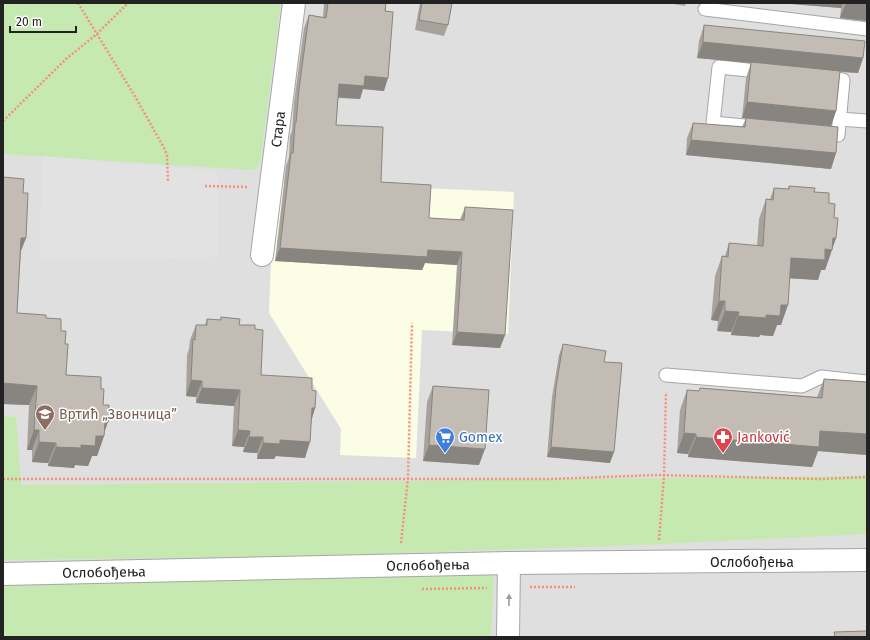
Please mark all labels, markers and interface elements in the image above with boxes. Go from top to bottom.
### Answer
scale bar [10,8,76,34]
text: 20 m [16,15,42,29]
street label: Стара [268,110,289,148]
school or university icon: Вртић „Звончица” [34,403,56,431]
place label: Вртић „Звончица” [59,406,177,423]
supermarket icon: Gomex [434,426,456,454]
pharmacy icon: Janković [712,426,734,454]
place label: Gomex [459,429,503,446]
place label: Janković [737,429,790,446]
street label: Ослобођења [710,554,794,571]
street label: Ослобођења [386,556,470,575]
street label: Ослобођења [62,563,146,582]
one-way arrow [506,593,512,606]

